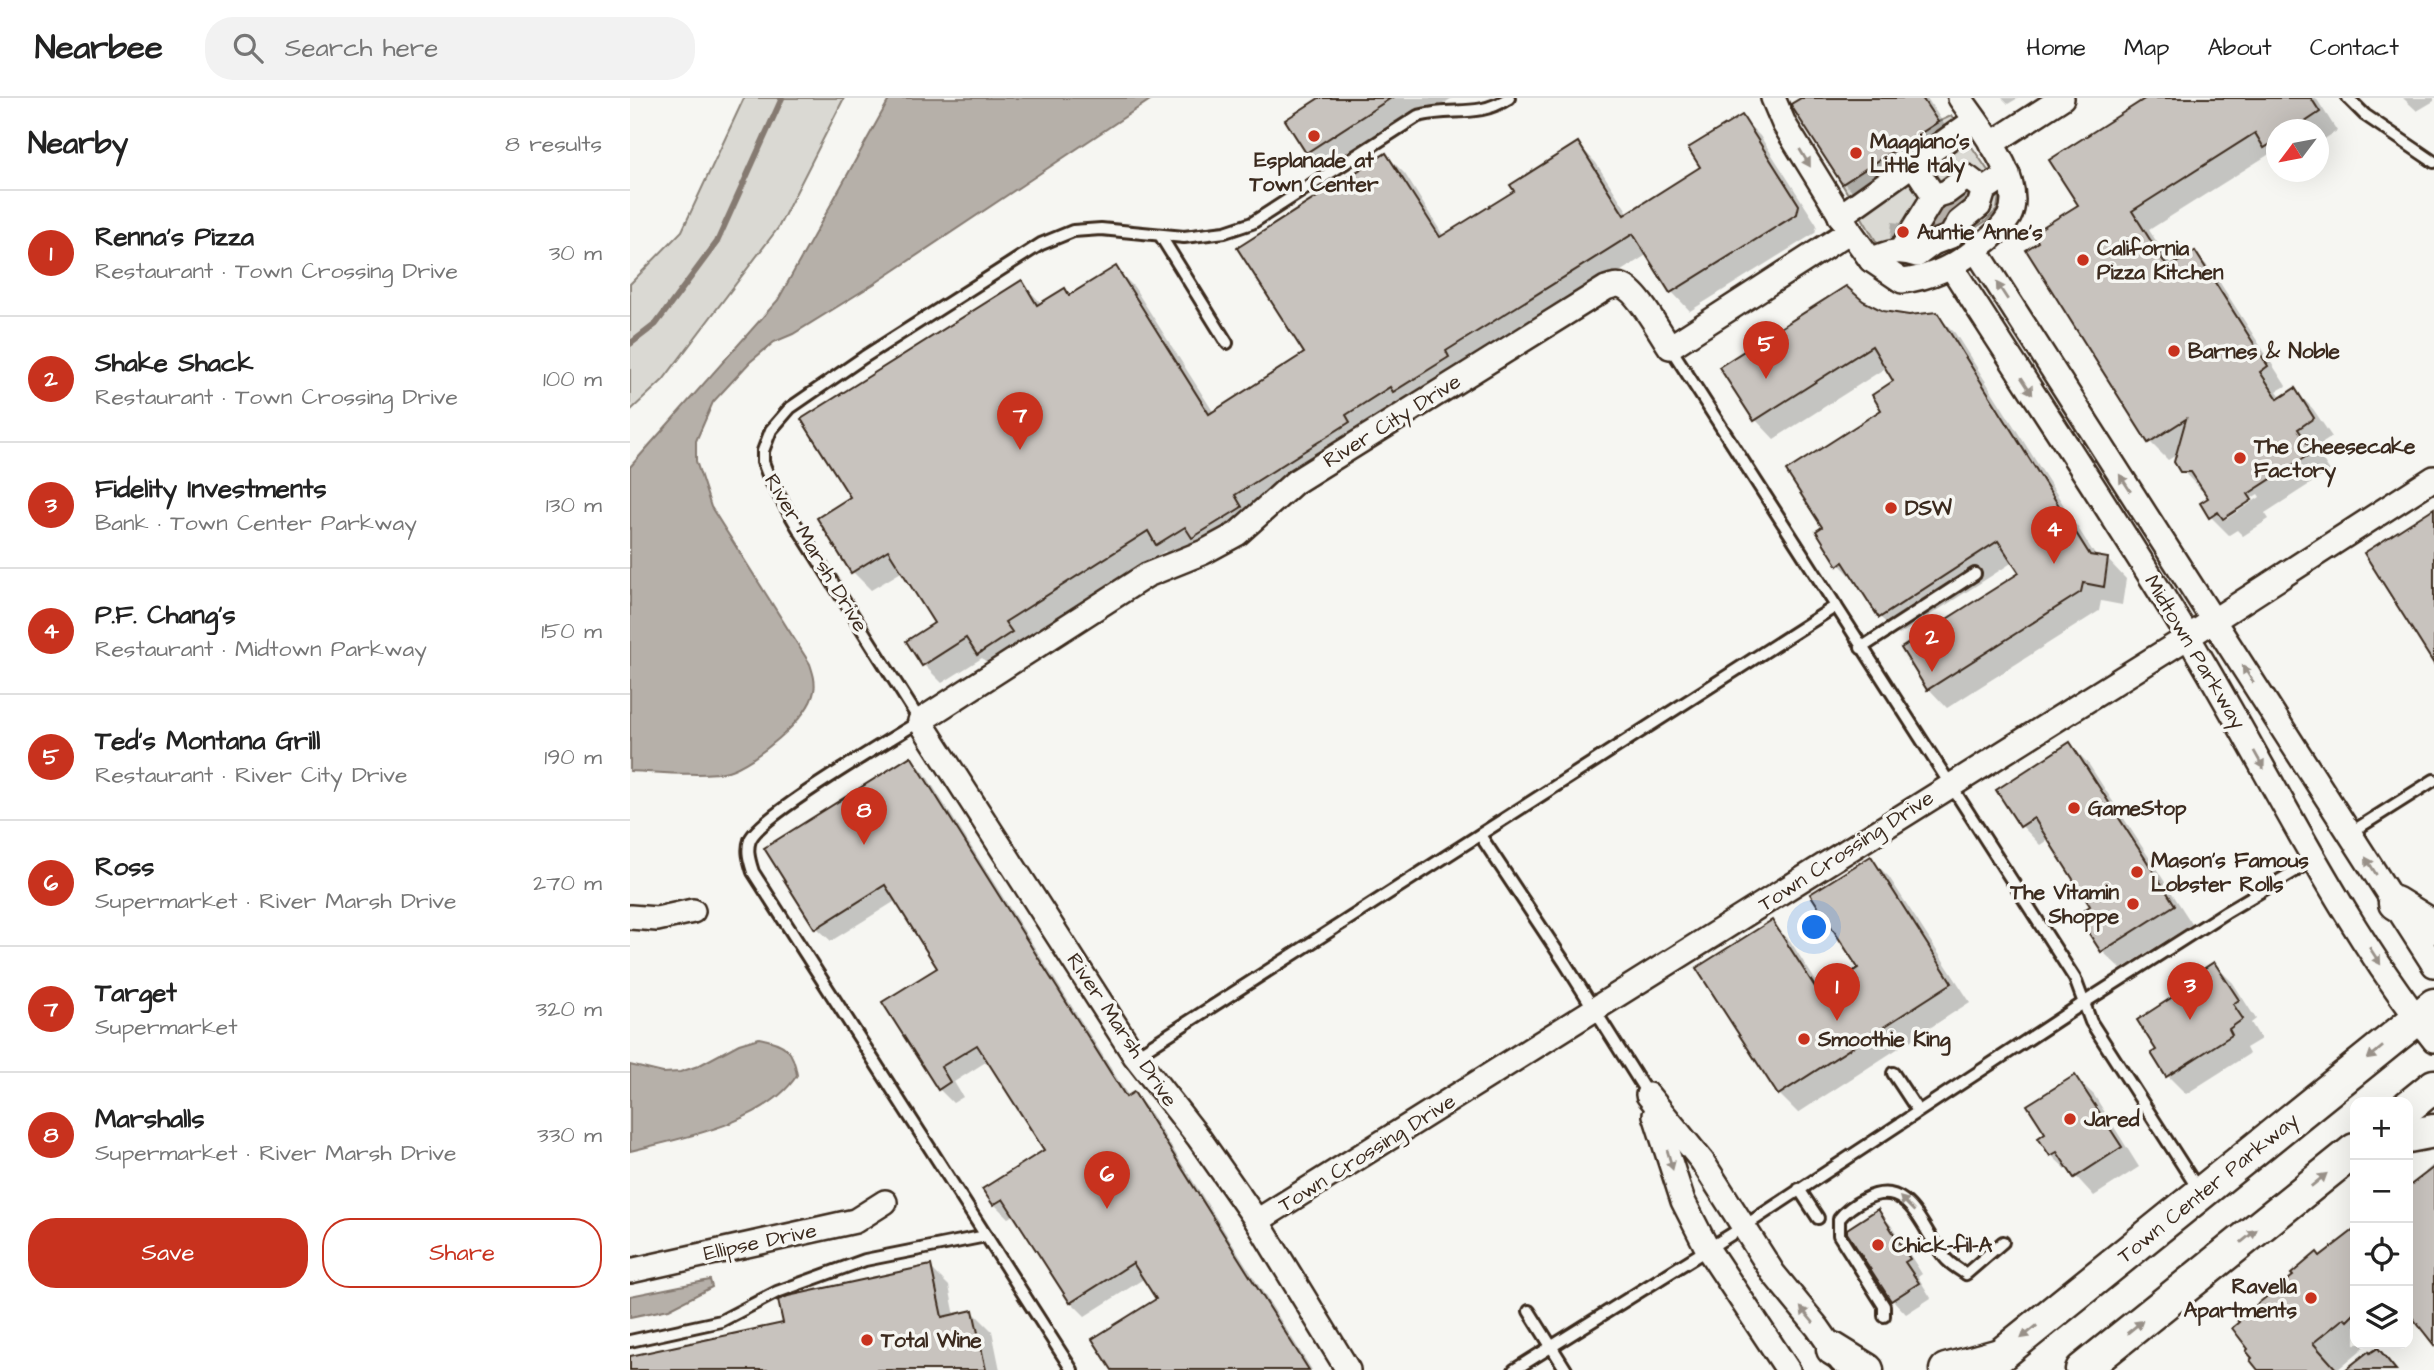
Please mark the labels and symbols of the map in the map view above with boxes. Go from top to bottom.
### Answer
north arrow [2266,119,2329,182]
place label: Maggiano's Little Italy [1870,127,1970,183]
marker: Esplanade at Town Center [1306,128,1322,144]
marker: Maggiano's Little Italy [1848,145,1864,161]
place label: Esplanade at Town Center [1249,146,1379,199]
one-way arrow [1798,148,1811,168]
place label: Auntie Anne's [1917,218,2043,247]
marker: Auntie Anne's [1895,224,1911,240]
place label: California Pizza Kitchen [2097,234,2224,287]
marker: California Pizza Kitchen [2075,252,2091,268]
one-way arrow [1996,282,2009,301]
pin: 5 [1743,321,1789,379]
place label: Barnes & Noble [2188,337,2341,366]
marker: Barnes & Noble [2166,343,2182,359]
street label: River City Drive [1318,367,1468,477]
one-way arrow [2021,376,2034,395]
pin: 7 [997,392,1043,450]
place label: The Cheesecake Factory [2253,432,2416,488]
marker: The Cheesecake Factory [2232,450,2248,466]
street label: River Marsh Drive [757,468,875,638]
one-way arrow [2118,474,2132,492]
place label: DSW [1905,494,1952,523]
marker: DSW [1883,500,1899,516]
pin: 4 [2031,506,2077,564]
street label: Midtown Parkway [2136,569,2253,736]
pin: 2 [1909,614,1955,672]
one-way arrow [2241,665,2254,684]
one-way arrow [2253,750,2265,770]
street label: Town Crossing Drive [1753,783,1940,920]
pin: 8 [841,787,887,845]
place label: GameStop [2088,794,2187,824]
marker: GameStop [2066,800,2082,816]
place label: Mason's Famous Lobster Rolls [2151,846,2309,899]
one-way arrow [2364,856,2377,875]
marker: Mason's Famous Lobster Rolls [2129,864,2145,880]
place label: The Vitamin Shoppe [2009,878,2120,932]
marker: The Vitamin Shoppe [2125,896,2141,912]
your location [1797,910,1831,944]
one-way arrow [2368,946,2381,965]
street label: River Marsh Drive [1060,947,1184,1113]
pin: 3 [2167,962,2213,1020]
pin: 1 [1814,963,1860,1021]
place label: Smoothie King [1817,1025,1951,1056]
marker: Smoothie King [1796,1031,1812,1047]
one-way arrow [2367,1045,2384,1060]
street label: Town Crossing Drive [1273,1087,1462,1221]
place label: Jared [2083,1105,2140,1134]
street label: Town Center Parkway [2111,1106,2306,1272]
marker: Jared [2062,1111,2078,1127]
one-way arrow [1666,1149,1676,1170]
pin: 6 [1084,1151,1130,1209]
one-way arrow [2310,1173,2327,1188]
one-way arrow [1898,1196,1915,1213]
street label: Ellipse Drive [701,1216,819,1269]
one-way arrow [2239,1229,2257,1244]
place label: Chick-fil-A [1892,1231,1993,1260]
marker: Chick-fil-A [1870,1237,1886,1253]
place label: Ravella Apartments [2184,1272,2297,1326]
marker: Ravella Apartments [2303,1290,2319,1306]
one-way arrow [1799,1306,1814,1324]
one-way arrow [2126,1320,2144,1335]
one-way arrow [2020,1325,2038,1340]
place label: Total Wine [880,1326,982,1355]
marker: Total Wine [859,1332,875,1348]

